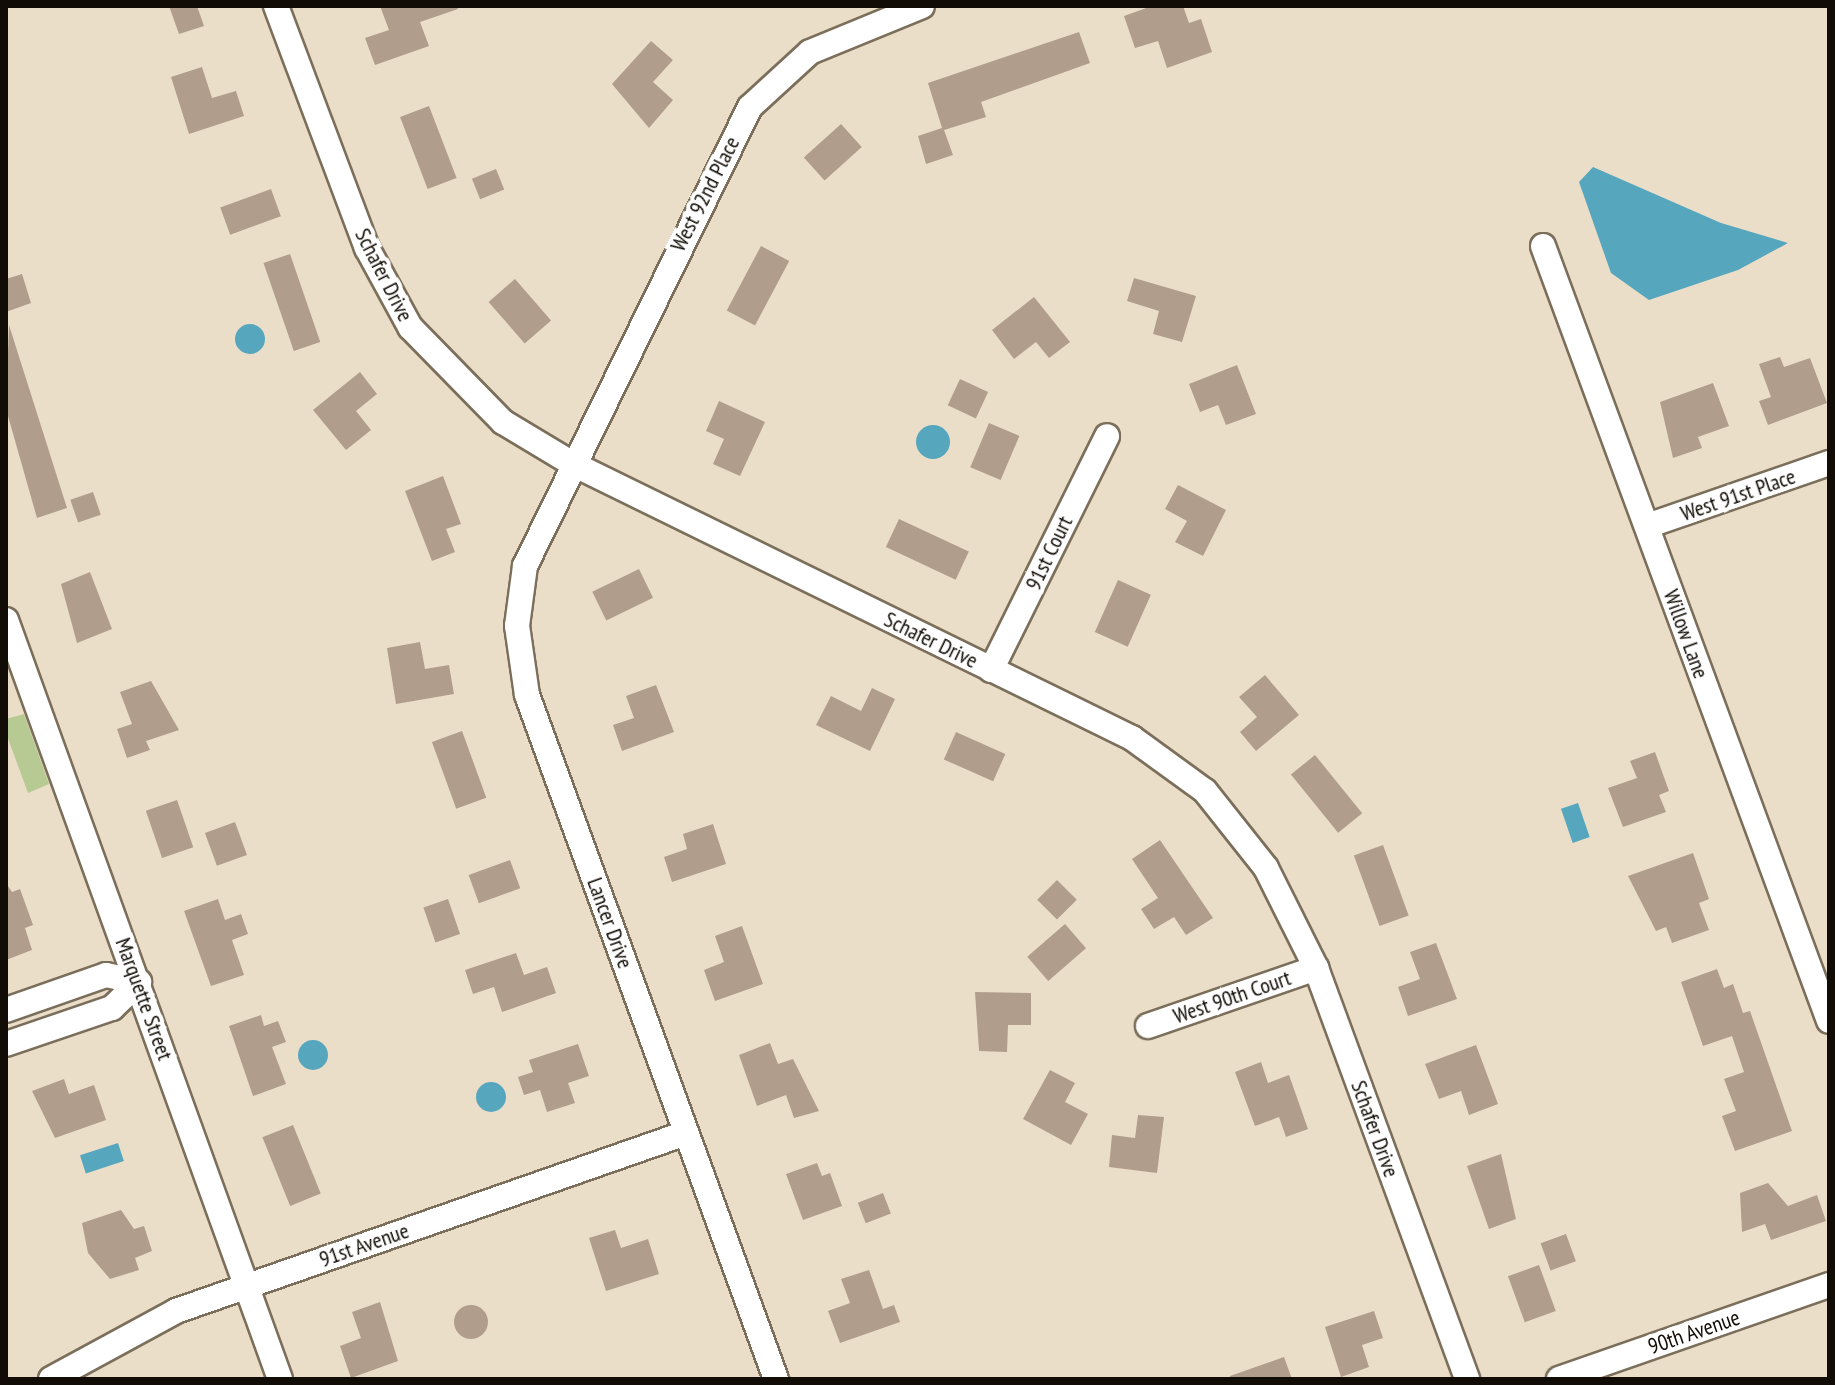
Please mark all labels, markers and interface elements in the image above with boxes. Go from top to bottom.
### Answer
street label: West 92nd Place [665,132,745,256]
street label: Schafer Drive [349,224,419,326]
street label: West 91st Place [1677,463,1799,527]
street label: 91st Court [1020,512,1078,594]
street label: Willow Lane [1658,586,1714,682]
street label: Schafer Drive [880,606,982,674]
street label: Lancer Drive [581,874,639,972]
street label: Marquette Street [110,934,178,1064]
street label: West 90th Court [1170,965,1294,1029]
street label: Schafer Drive [1345,1077,1405,1181]
street label: 91st Avenue [315,1217,413,1273]
street label: 90th Avenue [1644,1304,1744,1360]

